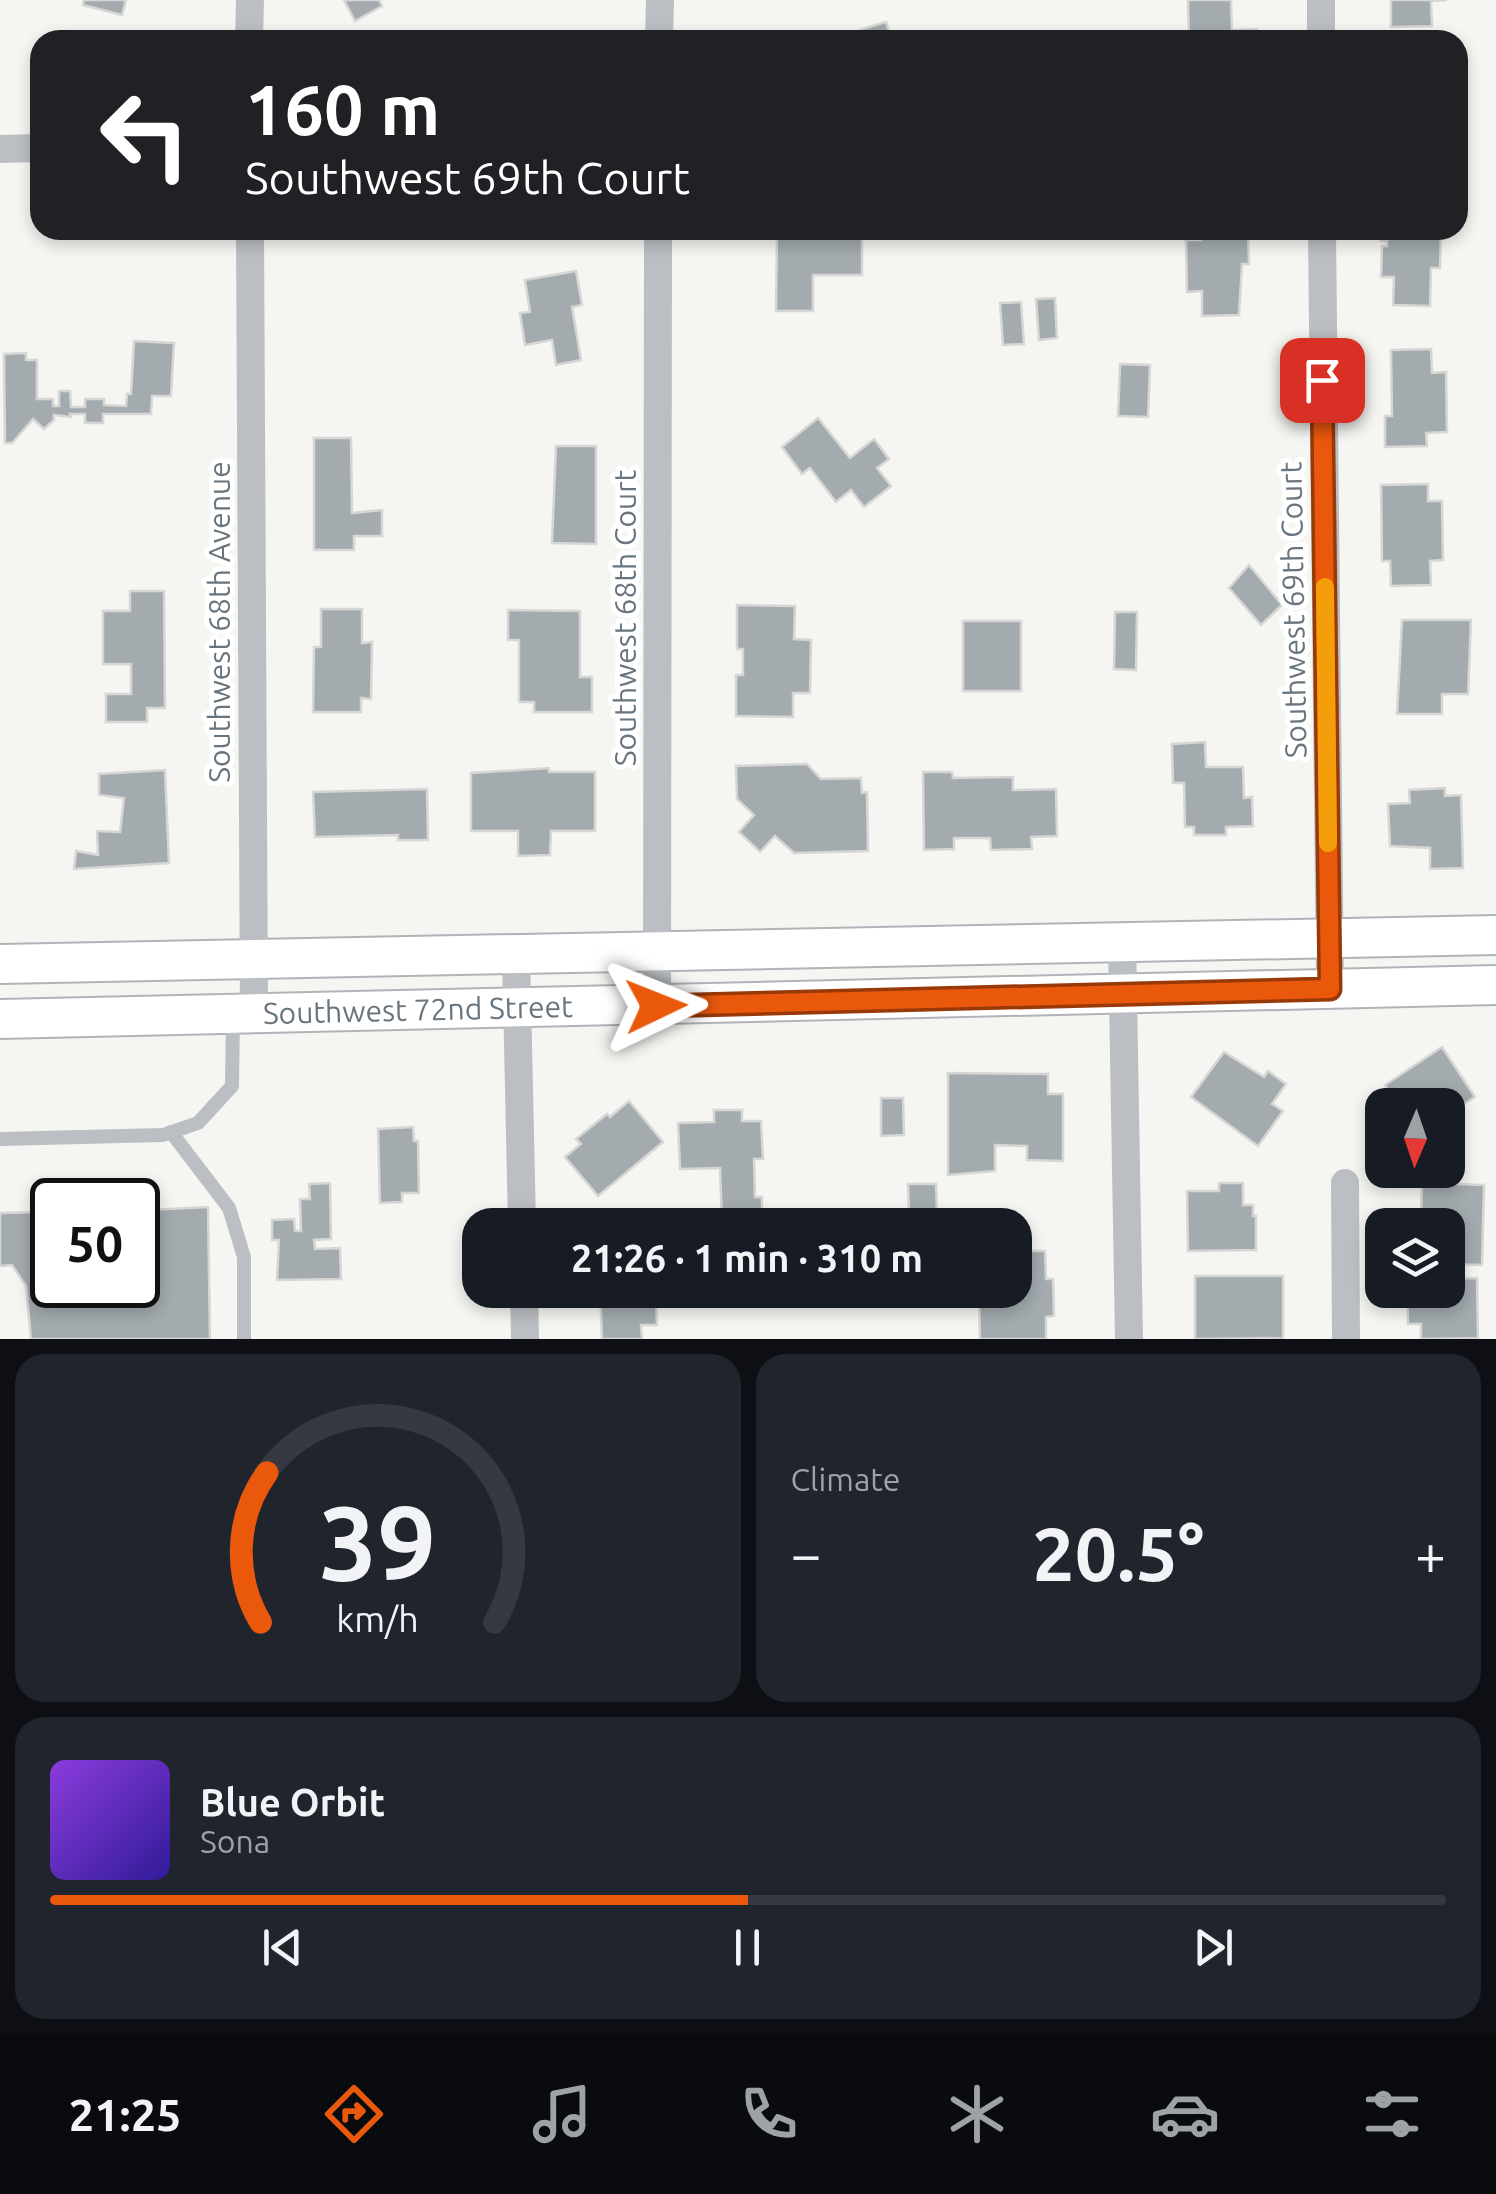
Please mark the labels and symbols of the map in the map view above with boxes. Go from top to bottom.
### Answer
pin [1280,338,1365,423]
street label: Southwest 68th Avenue [202,461,236,783]
street label: Southwest 69th Court [1273,461,1313,759]
street label: Southwest 68th Court [608,469,642,766]
position arrow [604,954,708,1058]
street label: Southwest 72nd Street [263,989,573,1030]
north arrow [1365,1088,1465,1188]
speed limit sign: 50 [30,1178,160,1308]

